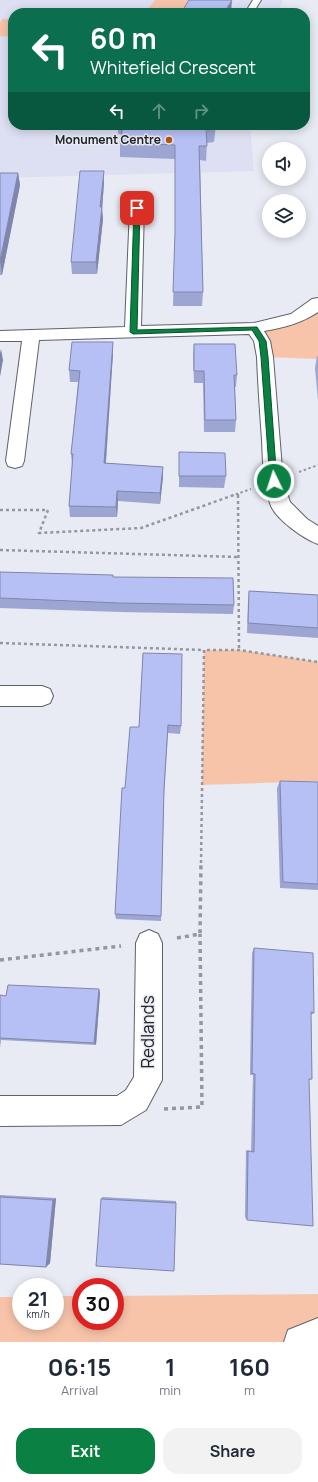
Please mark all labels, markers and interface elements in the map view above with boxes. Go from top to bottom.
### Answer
text: 60 m [90,19,157,57]
icon: left [24,24,76,76]
text: Whitefield Crescent [90,55,256,79]
icon: left [106,100,128,122]
icon: ahead [148,100,170,122]
icon: right [190,100,212,122]
place label: Monument Centre [55,131,161,148]
marker: Monument Centre [164,135,174,145]
map controls [262,142,306,238]
button: sound [262,142,306,186]
pin [120,191,154,225]
button: layers [262,194,306,238]
icon: arrive [126,197,148,219]
position arrow [253,460,295,502]
street label: Redlands [136,995,159,1069]
speed limit sign: 30 [72,1278,124,1330]
text: 21 [28,1285,48,1312]
text: km/h [26,1307,50,1321]
text: 06:15 [48,1350,111,1383]
text: 1 [165,1350,175,1383]
text: 160 [229,1350,270,1383]
text: Arrival [61,1381,98,1399]
text: min [159,1381,181,1399]
text: m [244,1381,255,1399]
button: Exit [16,1428,155,1474]
button: Share [163,1428,302,1474]

